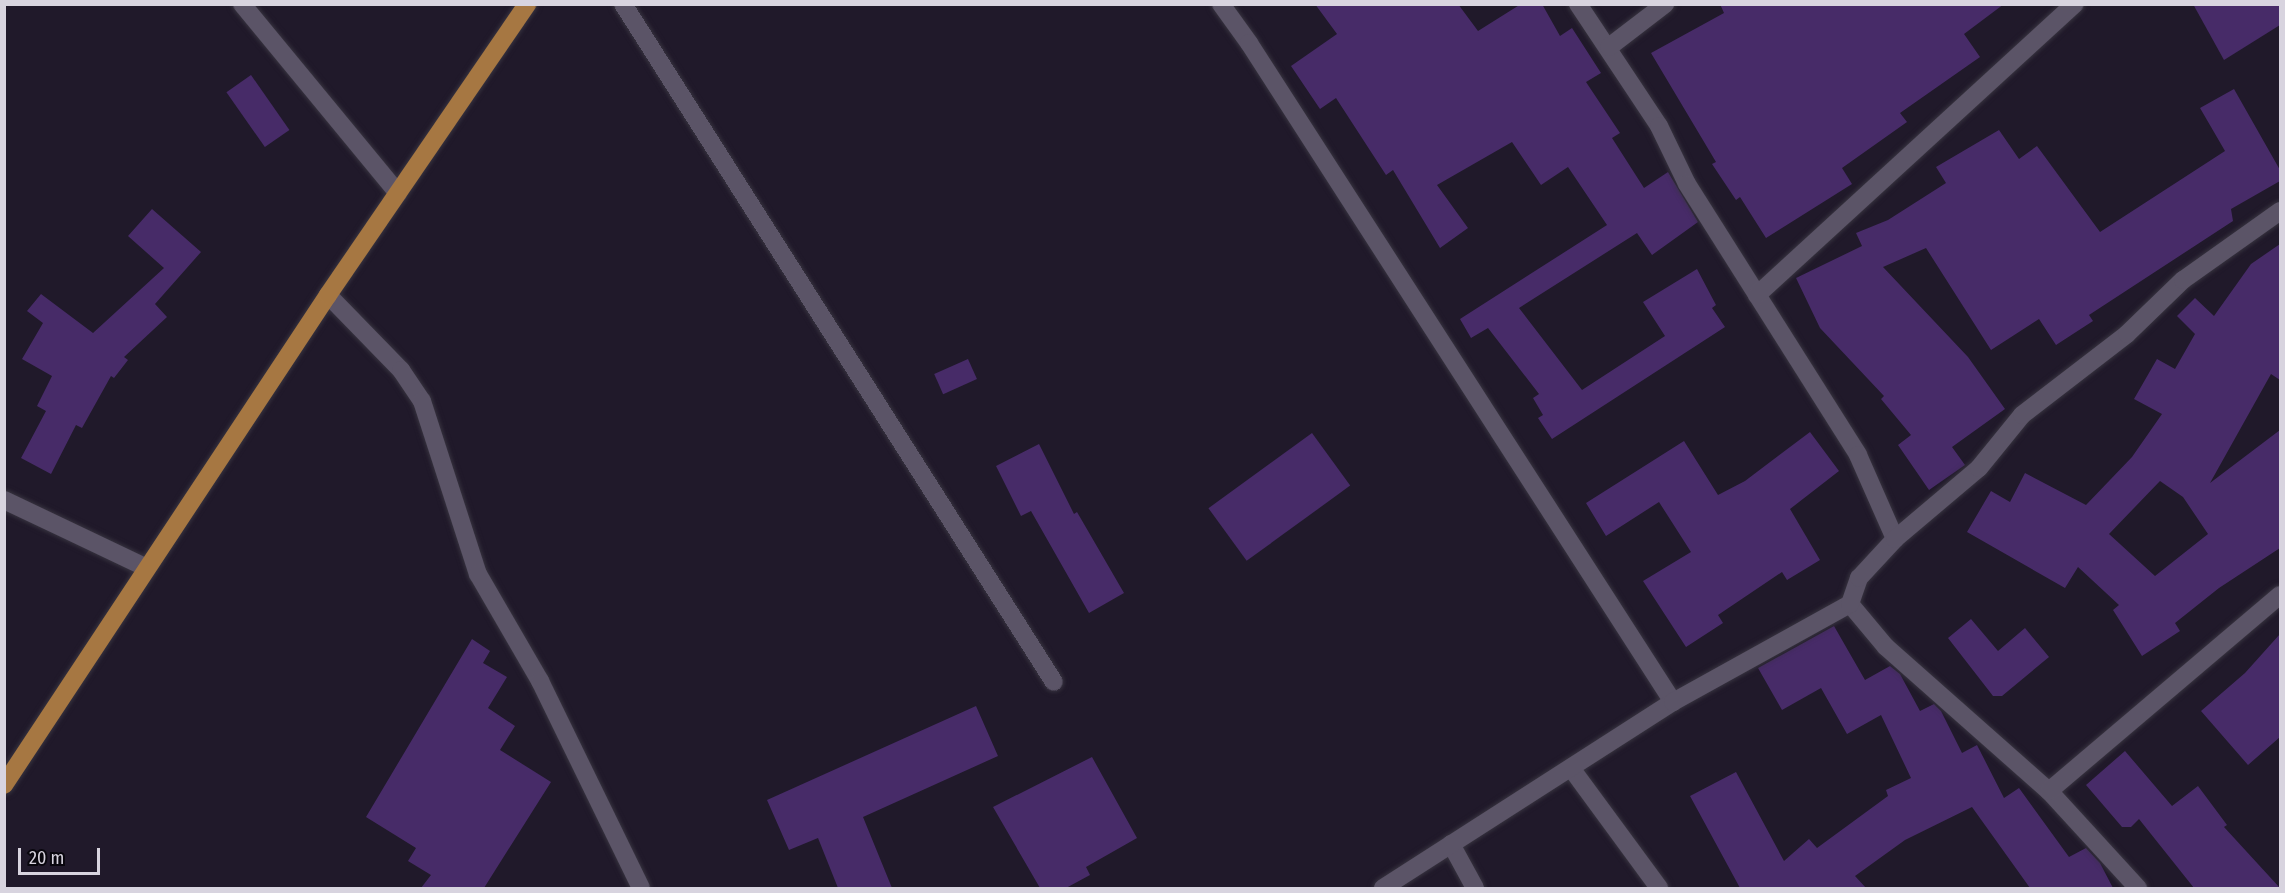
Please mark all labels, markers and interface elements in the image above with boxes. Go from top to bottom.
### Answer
scale bar [21,836,104,874]
text: 20 m [29,847,64,869]

